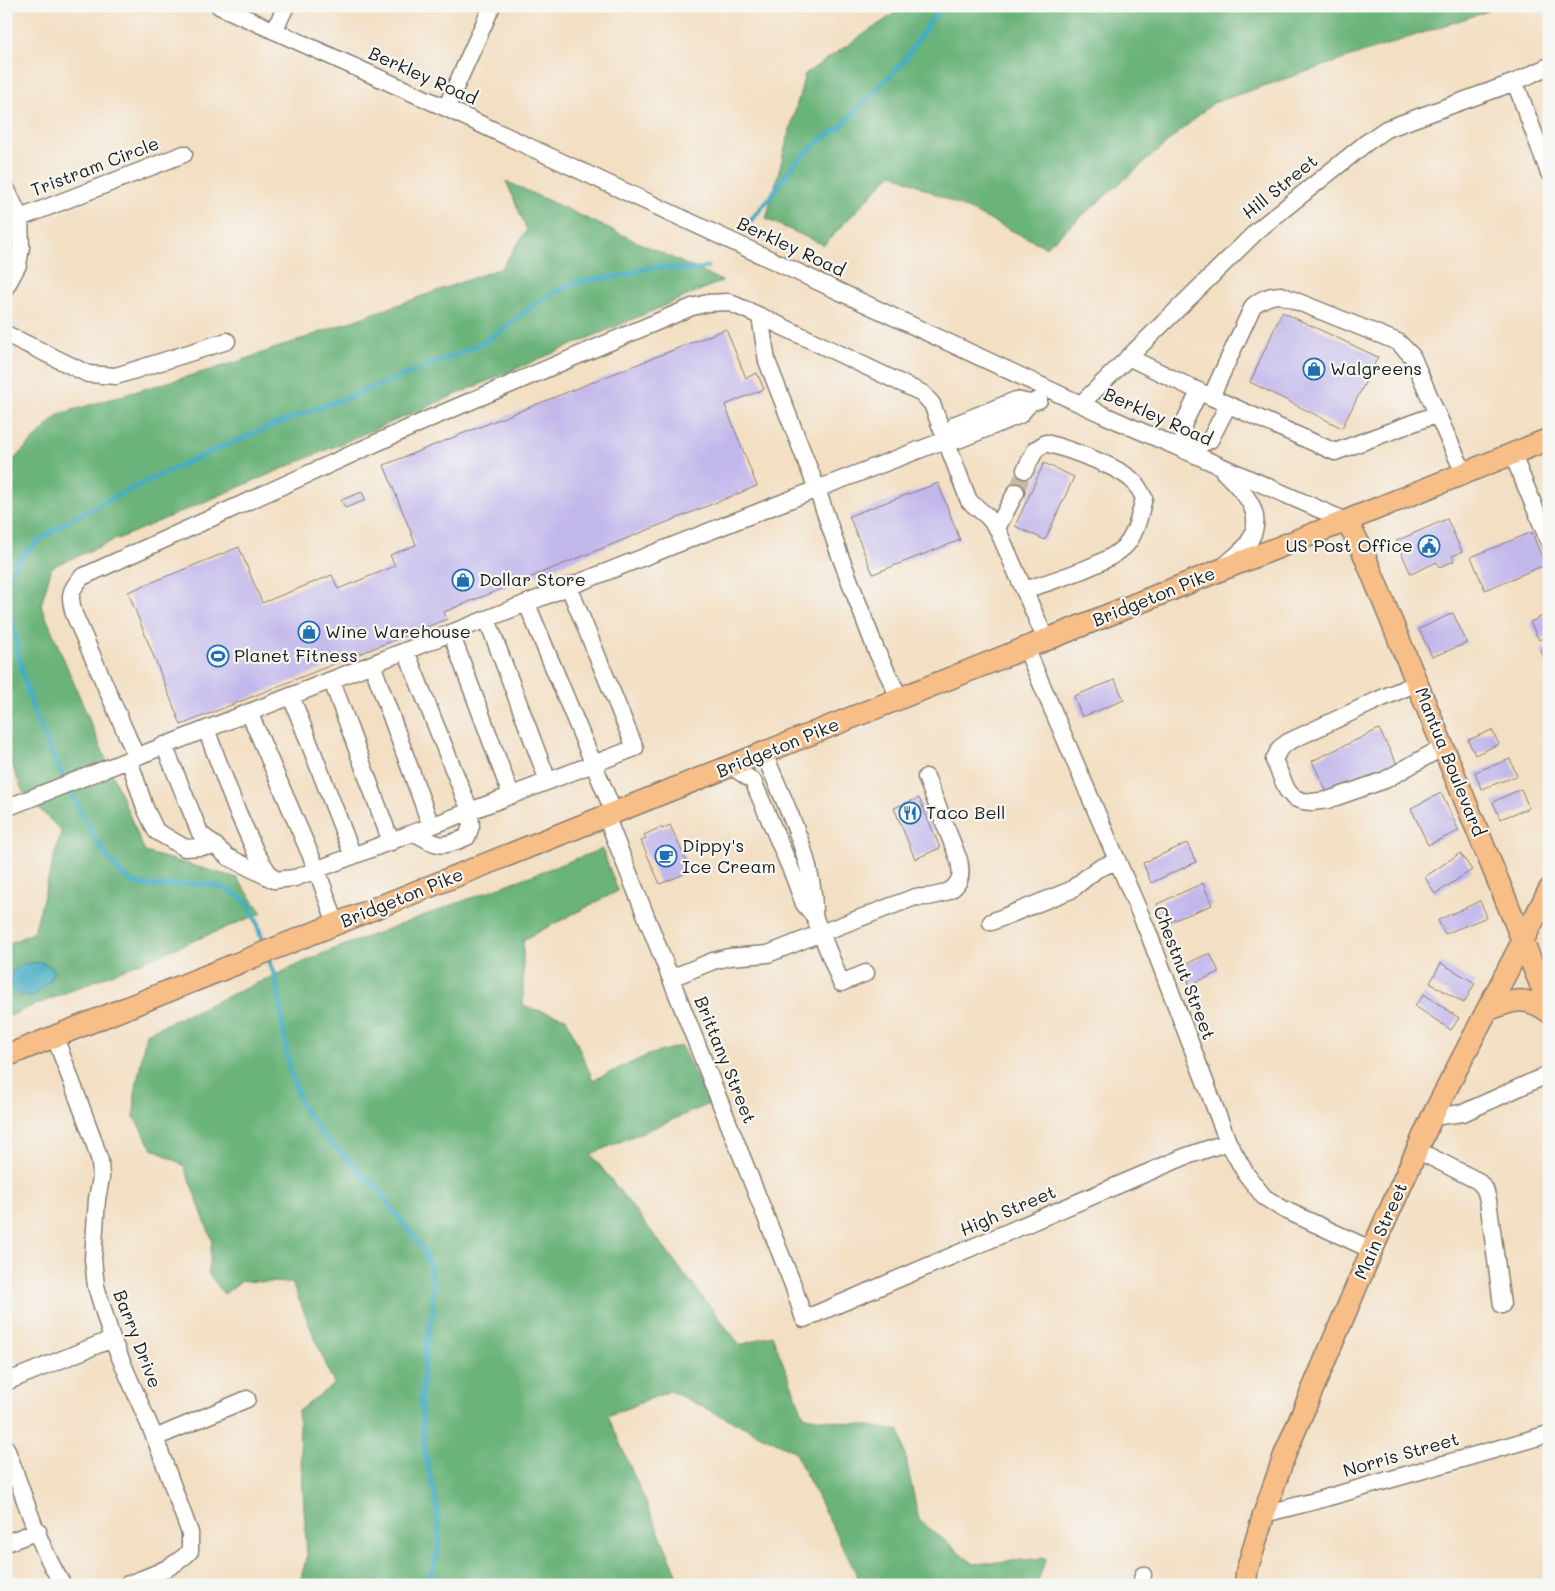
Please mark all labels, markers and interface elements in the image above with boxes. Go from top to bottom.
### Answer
street label: Berkley Road [365,40,482,110]
street label: Tristram Circle [27,131,162,202]
street label: Hill Street [1237,148,1322,224]
street label: Berkley Road [734,211,849,282]
place label: Walgreens [1330,356,1422,380]
shop icon: Walgreens [1302,357,1326,381]
street label: Berkley Road [1100,381,1217,451]
place label: US Post Office [1286,533,1413,557]
public building icon: US Post Office [1417,534,1441,558]
street label: Bridgeton Pike [1089,561,1219,632]
place label: Dollar Store [479,567,586,591]
shop icon: Dollar Store [451,568,475,592]
place label: Wine Warehouse [325,619,471,643]
shop icon: Wine Warehouse [297,620,321,644]
place label: Planet Fitness [234,643,358,667]
sports icon: Planet Fitness [206,644,230,668]
street label: Mantua Boulevard [1410,683,1492,840]
street label: Bridgeton Pike [713,712,843,783]
place label: Taco Bell [926,800,1006,824]
restaurant icon: Taco Bell [898,801,922,825]
place label: Dippy's Ice Cream [682,833,776,878]
cafe icon: Dippy's Ice Cream [654,844,678,868]
street label: Bridgeton Pike [337,862,467,933]
street label: Chestnut Street [1148,902,1222,1043]
street label: Brittany Street [689,992,762,1127]
street label: Main Street [1348,1178,1412,1283]
street label: High Street [956,1179,1059,1241]
street label: Barry Drive [108,1286,168,1391]
street label: Norris Street [1340,1426,1461,1482]

